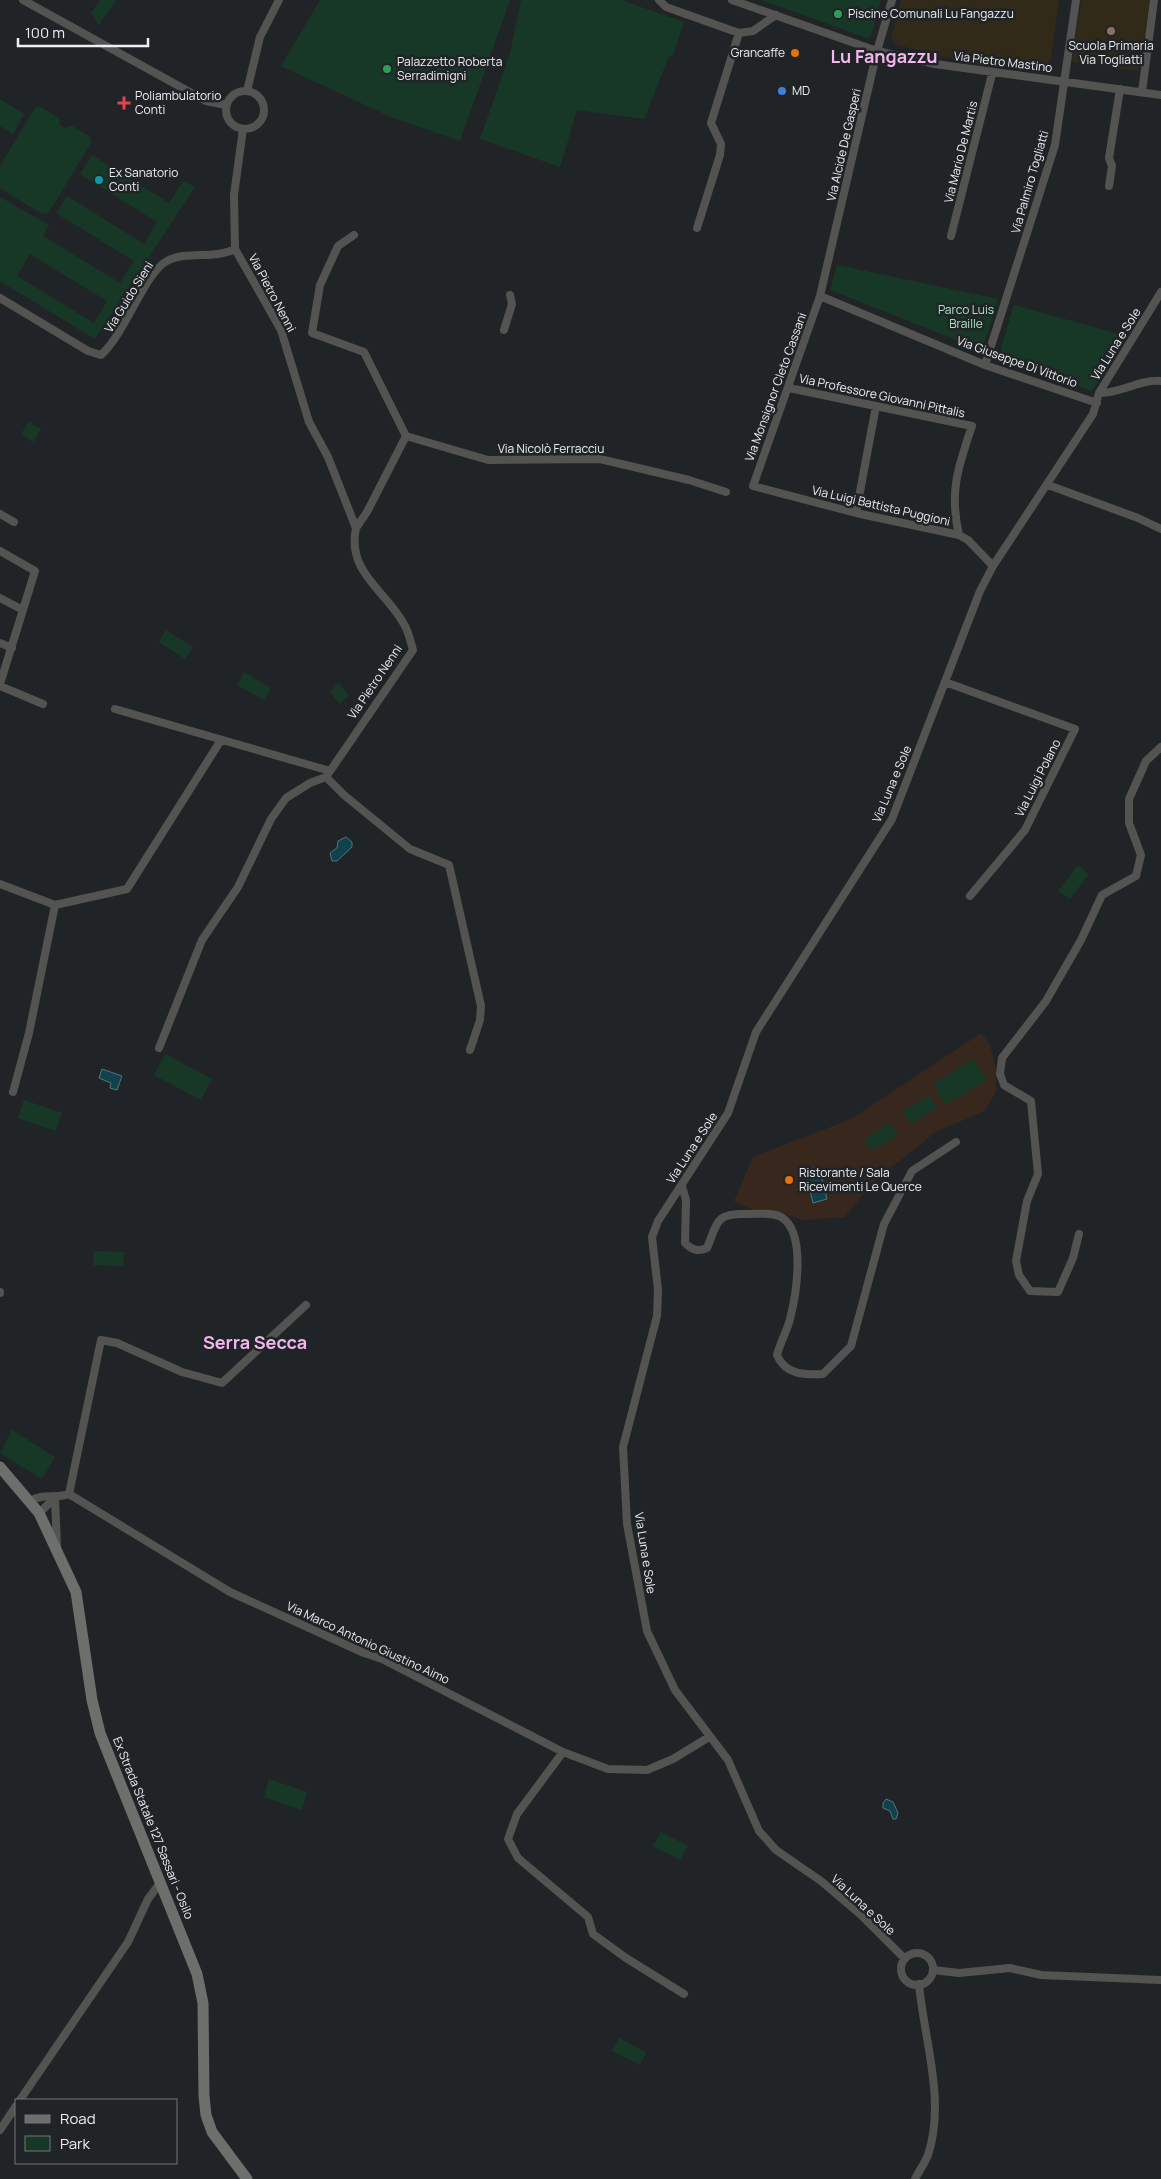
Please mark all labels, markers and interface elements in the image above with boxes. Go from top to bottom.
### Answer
place label: Piscine Comunali Lu Fangazzu [848,5,1014,22]
marker: Piscine Comunali Lu Fangazzu [832,8,844,20]
scale bar [18,15,148,47]
text: 100 m [25,22,65,43]
marker: Scuola Primaria Via Togliatti [1105,25,1117,37]
place label: Scuola Primaria Via Togliatti [1068,37,1154,68]
place label: Grancaffe [731,44,785,61]
district label: Lu Fangazzu [830,44,938,68]
marker: Grancaffe [789,47,801,59]
street label: Via Pietro Mastino [953,47,1053,76]
place label: Palazzetto Roberta Serradimigni [397,53,502,84]
marker: Palazzetto Roberta Serradimigni [381,63,393,75]
place label: MD [792,82,810,99]
marker: MD [776,85,788,97]
place label: Poliambulatorio Conti [135,87,221,118]
street label: Via Alcide De Gasperi [822,87,865,203]
marker: Poliambulatorio Conti [117,96,131,110]
street label: Via Mario De Martis [940,99,981,205]
street label: Via Palmiro Togliatti [1007,128,1052,235]
place label: Ex Sanatorio Conti [109,164,178,195]
marker: Ex Sanatorio Conti [93,174,105,186]
street label: Via Pietro Nenni [245,251,300,335]
street label: Via Guido Sieni [100,258,157,336]
park label: Parco Luis Braille [938,301,994,332]
street label: Via Luna e Sole [1087,304,1145,383]
street label: Via Monsignor Cleto Cassani [741,310,810,464]
street label: Via Giuseppe Di Vittorio [954,332,1080,391]
street label: Via Professore Giovanni Pittalis [798,370,967,421]
street label: Via Nicolò Ferracciu [498,440,604,457]
street label: Via Luigi Battista Puggioni [810,481,952,530]
street label: Via Pietro Nenni [343,641,406,722]
street label: Via Luigi Polano [1011,736,1064,820]
street label: Via Luna e Sole [868,743,915,825]
street label: Via Luna e Sole [662,1109,721,1187]
place label: Ristorante / Sala Ricevimenti Le Querce [799,1164,922,1195]
marker: Ristorante / Sala Ricevimenti Le Querce [783,1174,795,1186]
district label: Serra Secca [203,1330,307,1354]
street label: Via Luna e Sole [631,1511,660,1595]
street label: Via Marco Antonio Giustino Aimo [284,1597,453,1688]
street label: Ex Strada Statale 127 Sassari - Osilo [109,1734,198,1921]
street label: Via Luna e Sole [828,1870,899,1939]
legend [15,2099,178,2164]
text: Road [60,2108,96,2129]
text: Park [60,2133,90,2154]

